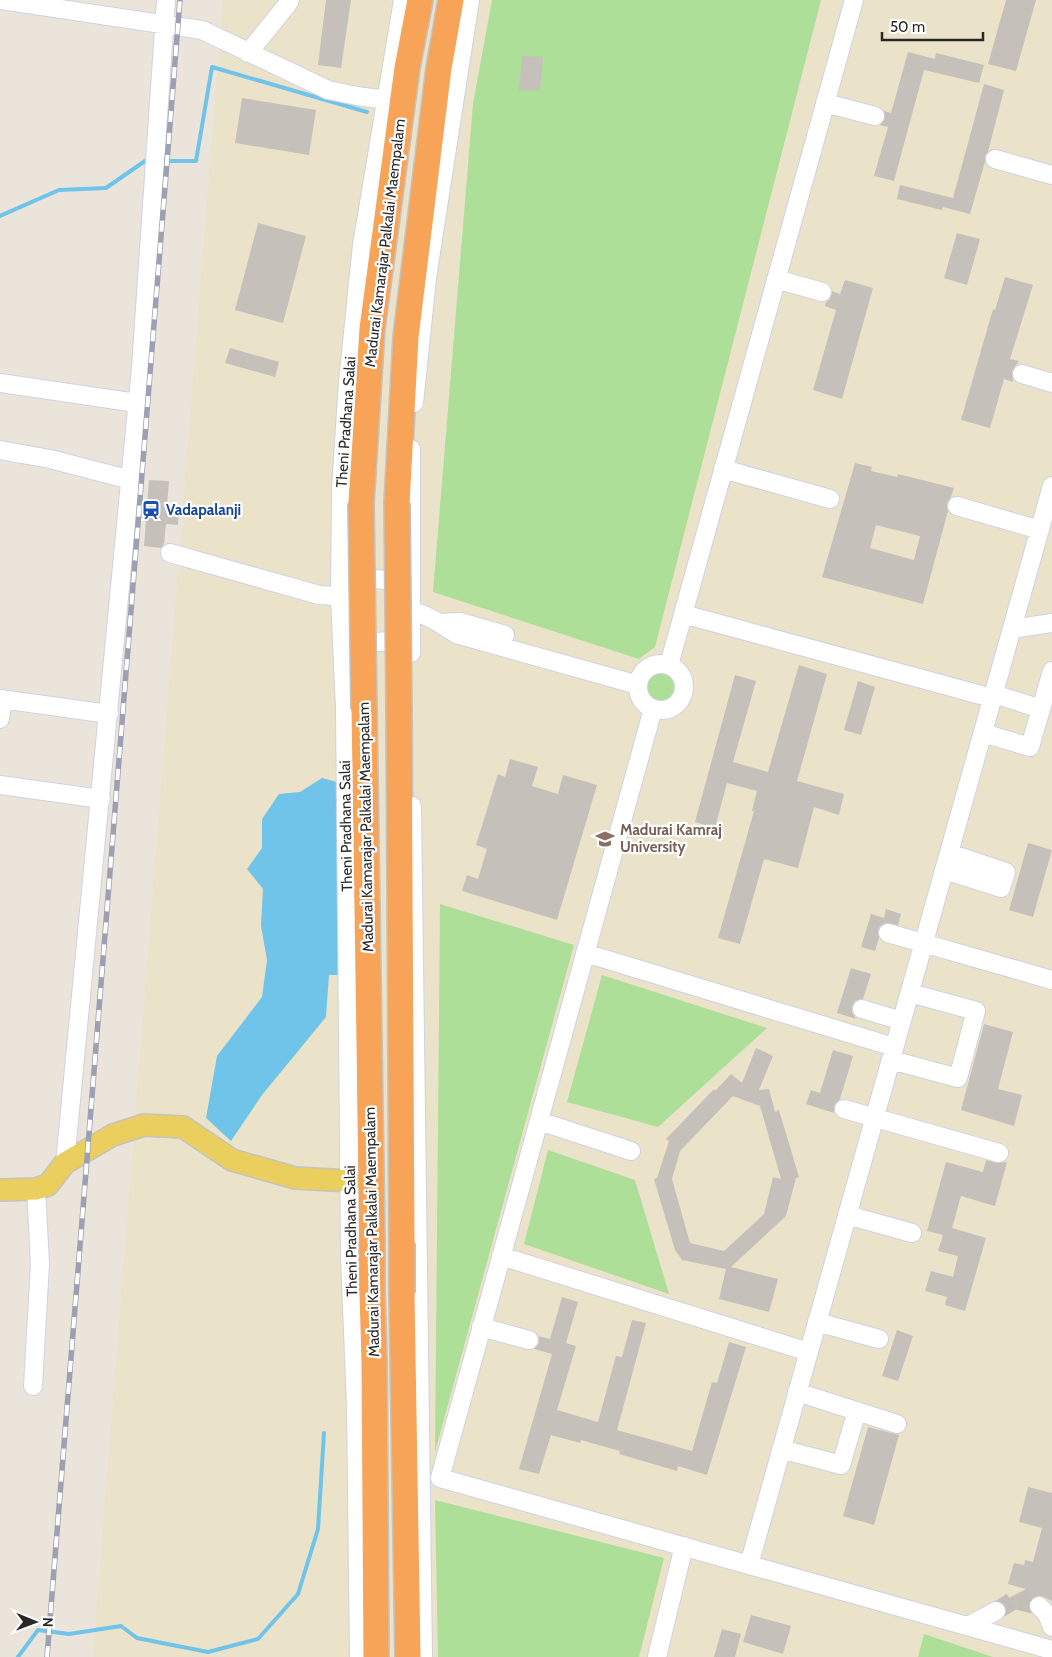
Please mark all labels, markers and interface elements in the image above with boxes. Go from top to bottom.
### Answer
scale bar [882,10,983,42]
text: 50 m [890,18,925,36]
street label: Madurai Kamarajar Palkalai Maempalam [361,118,409,368]
street label: Theni Pradhana Salai [332,356,360,488]
station icon: Vadapalanji [140,499,162,521]
place label: Vadapalanji [166,501,241,519]
street label: Madurai Kamarajar Palkalai Maempalam [355,702,377,952]
street label: Theni Pradhana Salai [336,760,356,892]
place label: Madurai Kamraj University [620,821,722,856]
school or university icon: Madurai Kamraj University [594,828,616,850]
street label: Madurai Kamarajar Palkalai Maempalam [361,1107,383,1357]
street label: Theni Pradhana Salai [341,1165,361,1297]
north arrow [10,1597,60,1647]
text: N [39,1617,57,1627]

